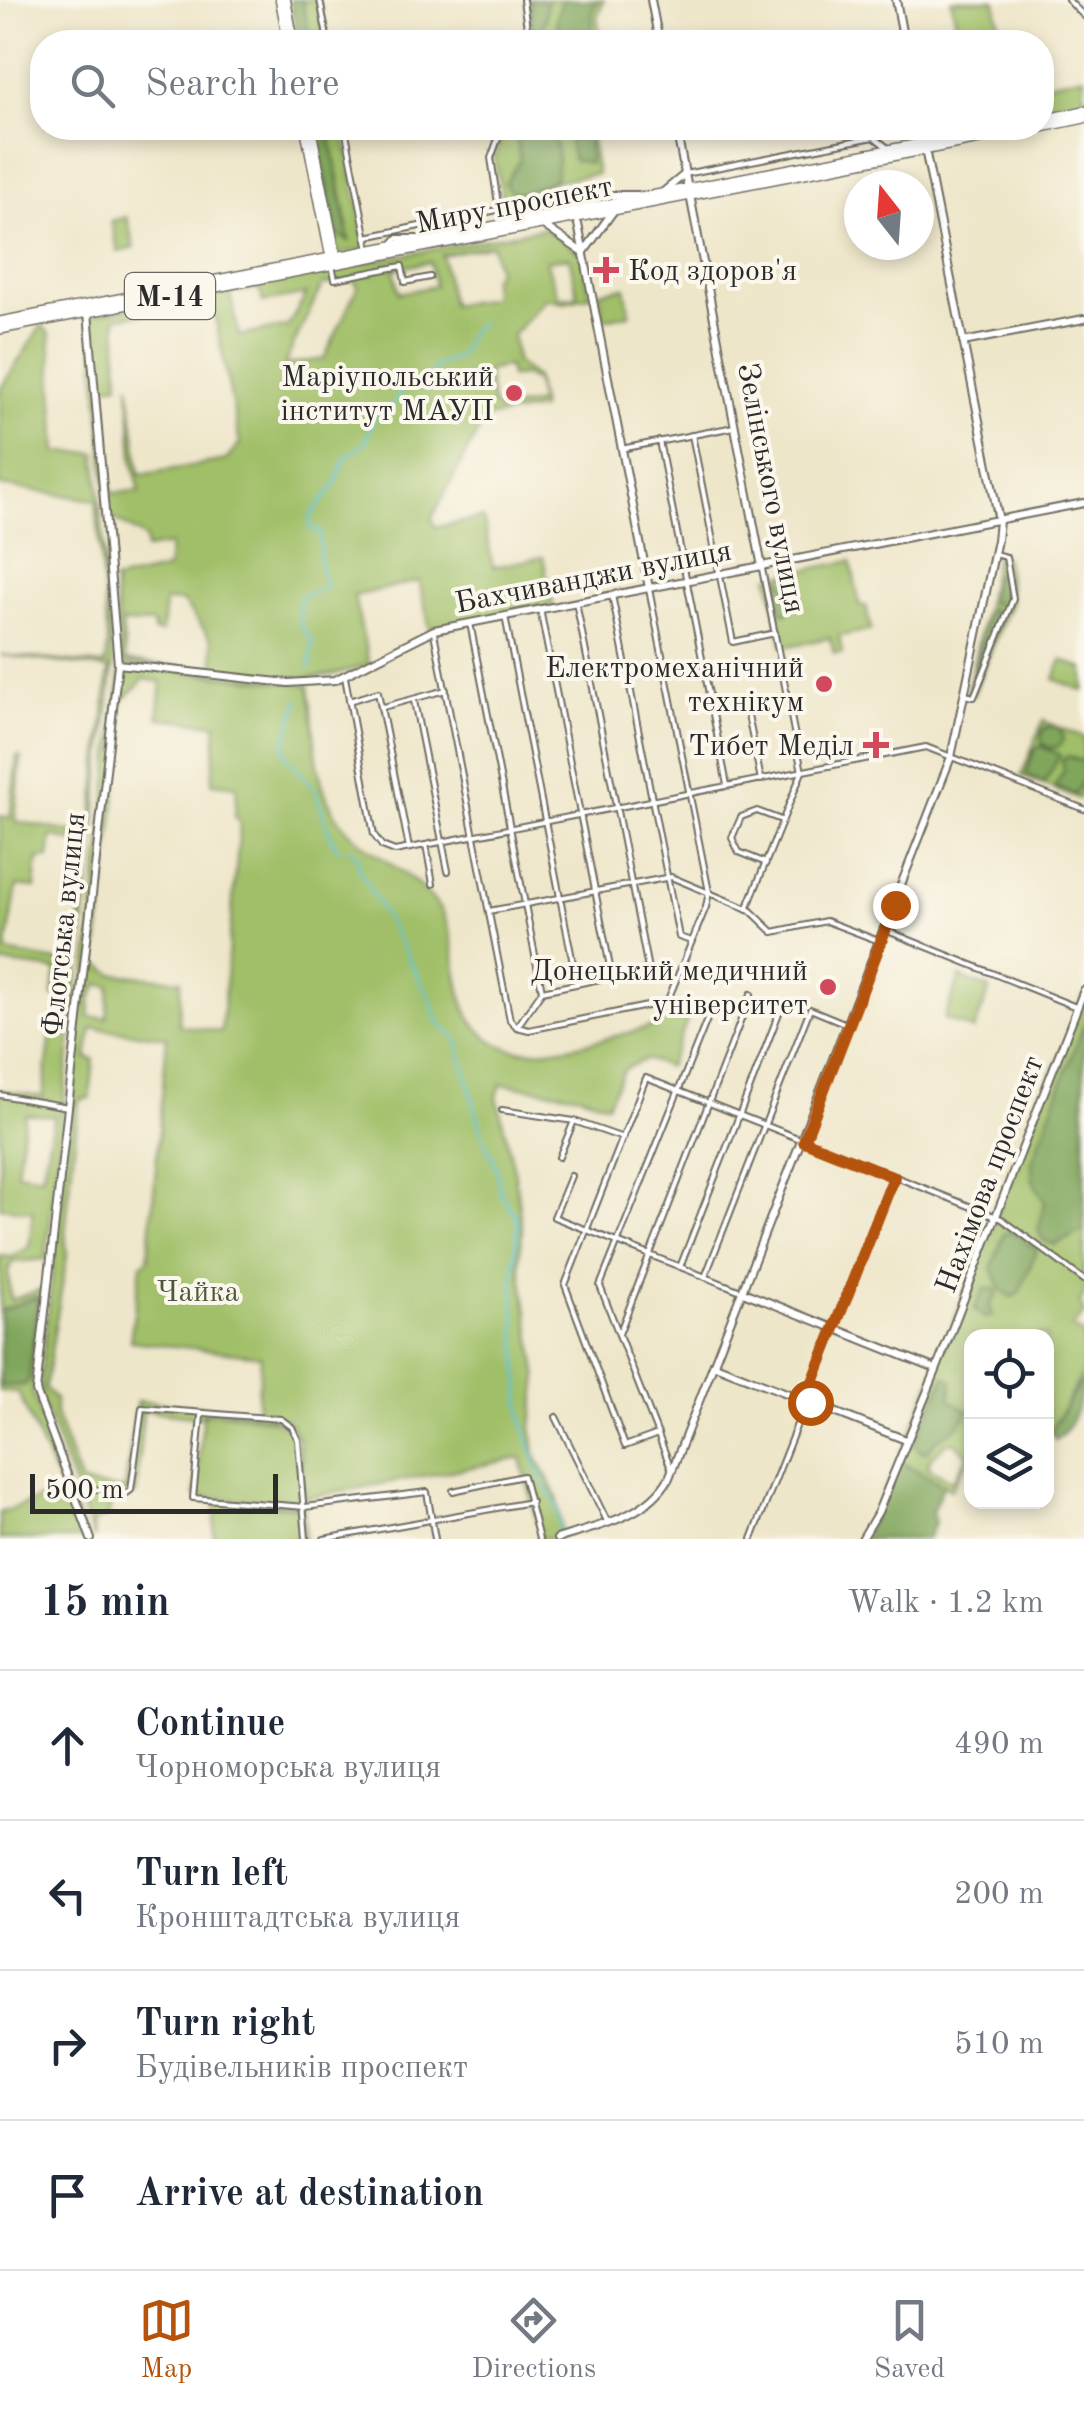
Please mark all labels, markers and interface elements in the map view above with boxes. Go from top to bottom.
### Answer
search box [30,30,1054,140]
icon: search [65,58,120,113]
text: Search here [145,66,340,104]
north arrow [844,170,934,260]
street label: Миру проспект [413,172,615,240]
marker: Код здоров'я [593,257,619,283]
place label: Код здоров'я [628,257,797,287]
road number: М-14 [125,273,215,319]
street label: Зелінського вулиця [731,361,809,616]
place label: Маріупольський інститут МАУП [281,363,494,427]
marker: Маріупольський інститут МАУП [503,382,525,404]
street label: Бахчиванджи вулиця [453,536,734,620]
place label: Електромеханічний технікум [545,654,804,718]
marker: Електромеханічний технікум [813,673,835,695]
place label: Тибет Меділ [688,732,854,762]
marker: Тибет Меділ [863,732,889,758]
street label: Флотська вулиця [38,811,92,1038]
route end [873,883,919,929]
place label: Донецький медичний університет [530,957,808,1021]
marker: Донецький медичний університет [817,976,839,998]
street label: Нахімова проспект [932,1052,1050,1297]
park label: Чайка [157,1278,240,1308]
map controls [964,1329,1054,1509]
button: locate [964,1329,1054,1419]
route start [788,1380,834,1426]
button: layers [964,1419,1054,1509]
scale bar [30,1469,278,1514]
text: 500 m [45,1477,124,1505]
text: 15 min [40,1583,170,1625]
text: Walk · 1.2 km [847,1588,1044,1620]
text: Continue [135,1706,285,1744]
icon: ahead [40,1718,95,1773]
text: 490 m [954,1729,1044,1761]
text: Чорноморська вулиця [135,1753,441,1785]
text: Turn left [135,1856,288,1894]
icon: left [40,1868,95,1923]
text: 200 m [954,1879,1044,1911]
text: Кронштадтська вулиця [135,1903,460,1935]
text: Turn right [135,2006,315,2044]
icon: right [40,2018,95,2073]
text: 510 m [954,2029,1044,2061]
text: Будівельників проспект [135,2053,468,2085]
icon: arrive [40,2168,95,2223]
text: Arrive at destination [135,2176,484,2214]
tab: Map [139,2293,194,2388]
tab: Directions [472,2293,596,2388]
tab: Saved [874,2293,945,2388]

